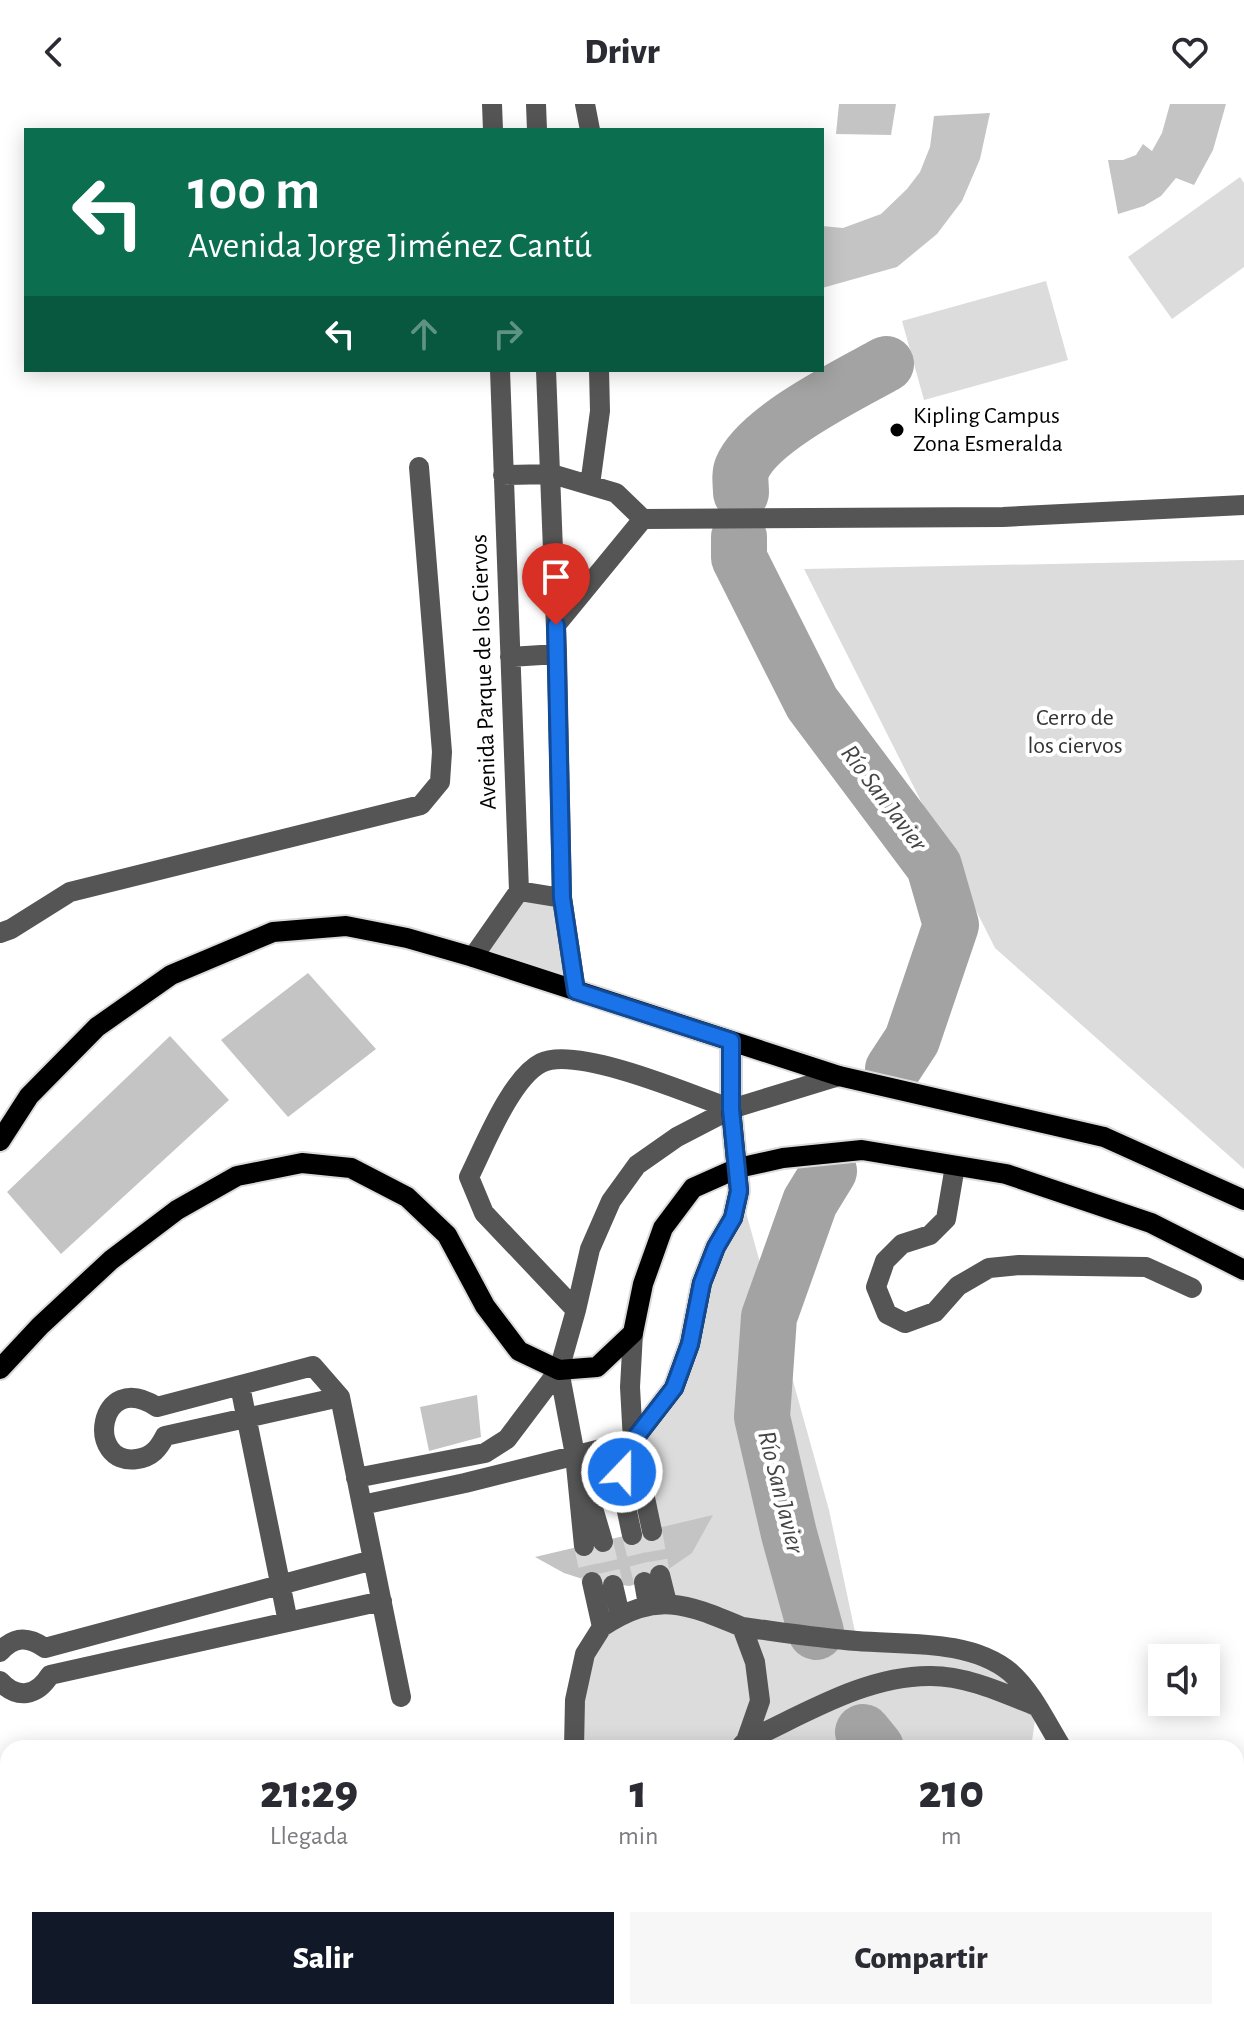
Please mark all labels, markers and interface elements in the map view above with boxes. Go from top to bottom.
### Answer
icon: back [32,30,76,74]
icon: heart [1168,30,1212,74]
text: Drivr [584,34,660,70]
icon: left [56,160,160,264]
text: 100 m [188,163,320,219]
text: Avenida Jorge Jiménez Cantú [188,228,592,264]
icon: left [318,312,362,356]
icon: ahead [402,312,446,356]
icon: right [486,312,530,356]
place label: Kipling Campus Zona Esmeralda [913,404,1063,456]
marker: Kipling Campus Zona Esmeralda [888,421,906,439]
street label: Avenida Parque de los Ciervos [467,534,501,810]
pin [522,543,590,625]
icon: arrive [534,555,578,599]
park label: Cerro de los ciervos [1027,706,1123,758]
water label: Río San Javier [836,740,933,857]
water label: Río San Javier [753,1428,809,1557]
position arrow [580,1430,664,1514]
map controls [1148,1644,1220,1716]
button: sound [1148,1644,1220,1716]
text: 21:29 [260,1769,358,1817]
text: 1 [629,1769,647,1817]
text: 210 [919,1769,984,1817]
text: Llegada [270,1823,348,1849]
text: min [618,1823,659,1849]
text: m [941,1823,962,1849]
button: Salir [32,1912,614,2004]
button: Compartir [630,1912,1212,2004]

